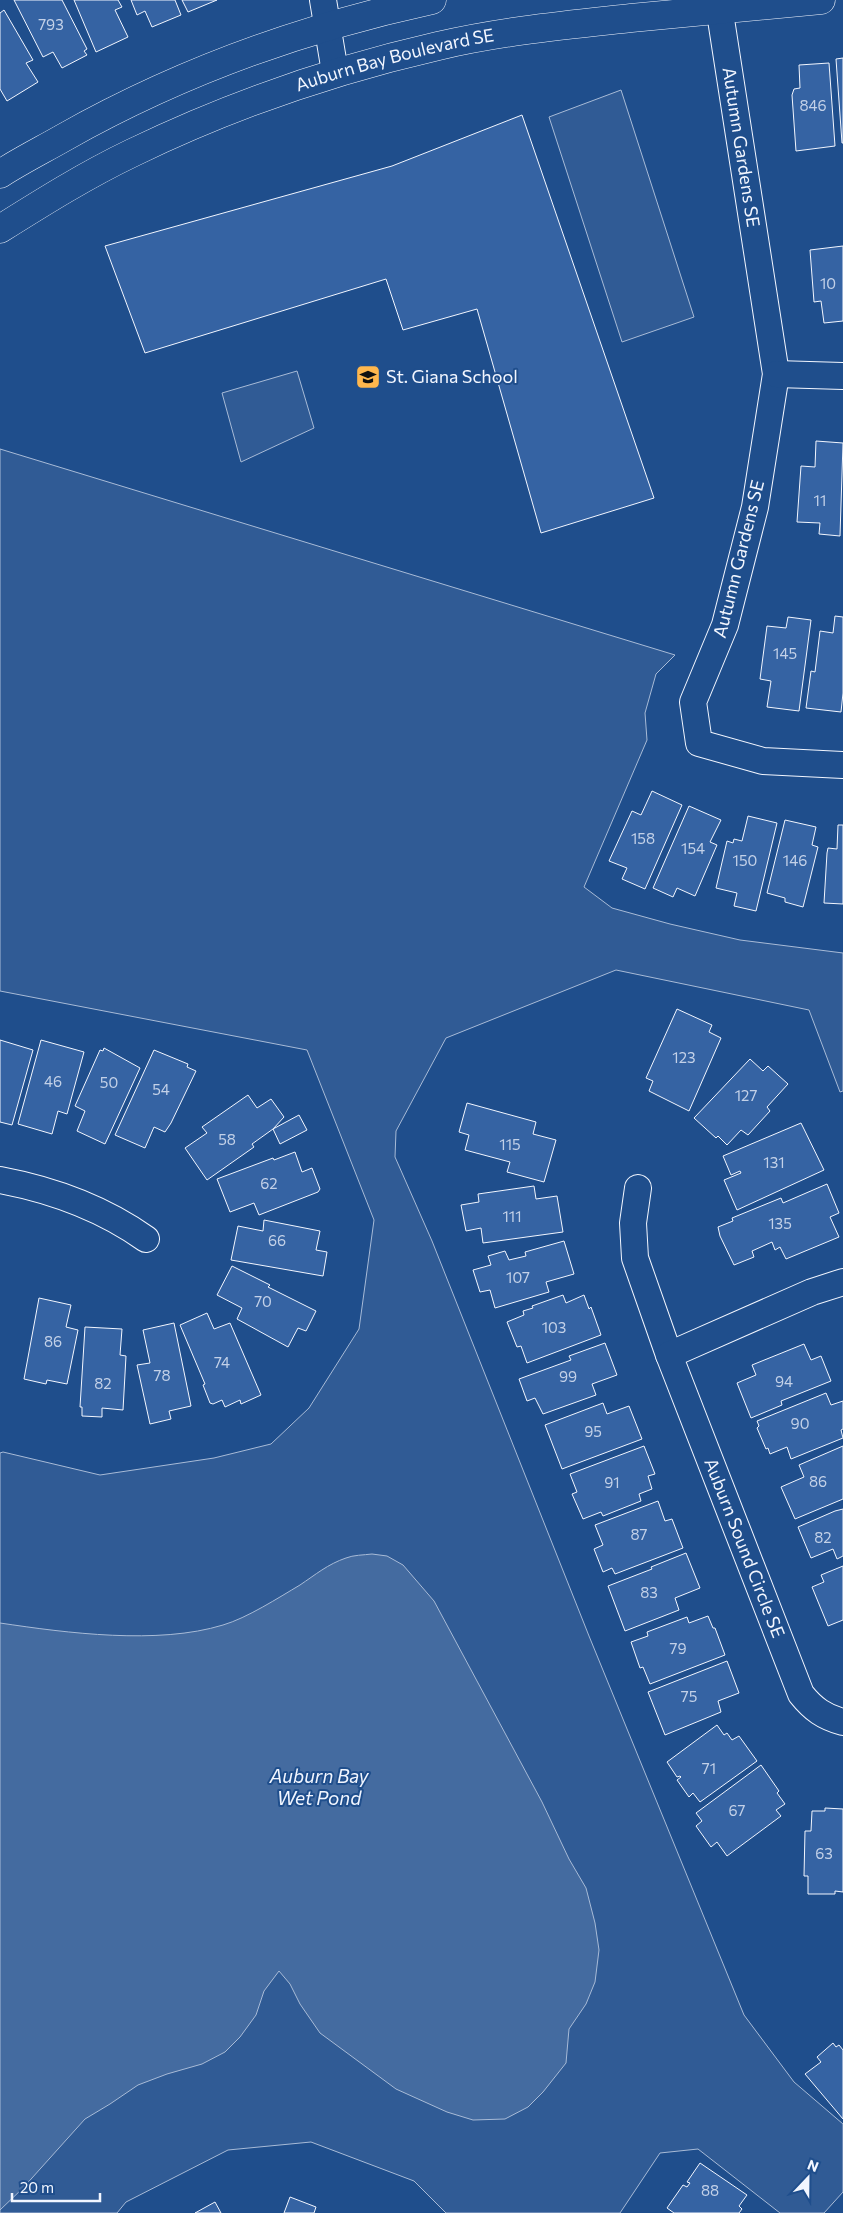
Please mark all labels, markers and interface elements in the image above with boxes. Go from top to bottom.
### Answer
house number: 793 [38,15,64,33]
street label: Auburn Bay Boulevard SE [292,23,496,96]
street label: Autumn Gardens SE [719,65,765,229]
house number: 846 [799,96,827,114]
house number: 10 [820,274,836,292]
school or university icon: St. Giana School [355,364,381,390]
place label: St. Giana School [386,365,518,387]
street label: Autumn Gardens SE [708,478,768,640]
house number: 11 [814,491,826,509]
house number: 145 [773,644,797,662]
house number: 158 [631,829,655,847]
house number: 154 [681,839,705,857]
house number: 150 [733,851,757,869]
house number: 146 [783,851,807,869]
house number: 123 [672,1048,696,1066]
house number: 46 [44,1072,62,1090]
house number: 50 [100,1073,118,1091]
house number: 54 [152,1080,170,1098]
house number: 127 [735,1086,757,1104]
house number: 58 [218,1130,236,1148]
house number: 115 [499,1135,521,1153]
house number: 131 [763,1153,785,1171]
house number: 62 [260,1174,278,1192]
house number: 111 [502,1207,522,1225]
house number: 135 [768,1214,792,1232]
house number: 66 [268,1231,286,1249]
house number: 107 [506,1268,530,1286]
house number: 70 [254,1292,272,1310]
house number: 103 [542,1318,566,1336]
house number: 86 [44,1332,62,1350]
house number: 74 [214,1353,230,1371]
house number: 78 [154,1366,170,1384]
house number: 99 [559,1367,577,1385]
house number: 94 [775,1372,793,1390]
house number: 82 [94,1374,112,1392]
house number: 90 [791,1414,809,1432]
house number: 95 [584,1422,602,1440]
street label: Auburn Sound Circle SE [700,1455,790,1641]
house number: 86 [809,1472,827,1490]
house number: 91 [604,1473,620,1491]
house number: 87 [631,1525,648,1543]
house number: 82 [814,1528,832,1546]
house number: 83 [640,1583,658,1601]
house number: 79 [670,1639,686,1657]
house number: 75 [681,1687,697,1705]
house number: 71 [702,1759,716,1777]
water label: Auburn Bay Wet Pond [268,1764,370,1809]
house number: 67 [729,1801,746,1819]
house number: 63 [815,1844,833,1862]
north arrow [783,2153,833,2203]
text: N [805,2156,821,2175]
scale bar [12,2170,100,2202]
text: 20 m [20,2178,54,2196]
house number: 88 [701,2181,719,2199]

